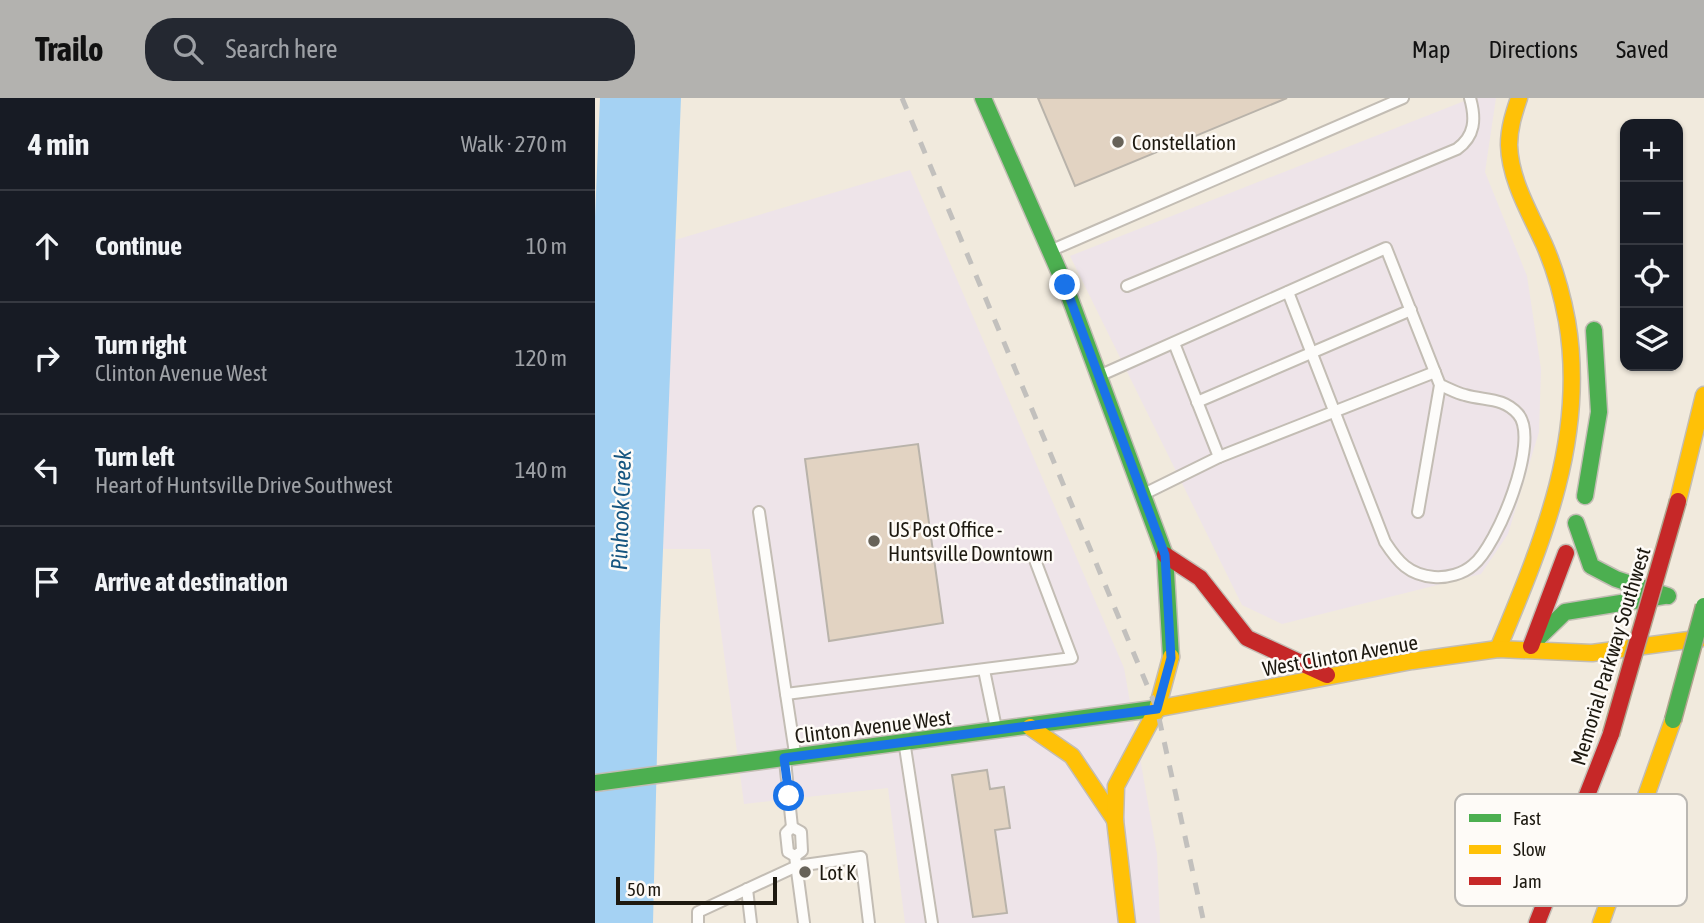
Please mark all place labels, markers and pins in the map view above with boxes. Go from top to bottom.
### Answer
place label: Constellation [1132,130,1236,154]
marker: Constellation [1110,134,1126,150]
place label: US Post Office - Huntsville Downtown [888,517,1053,565]
marker: US Post Office - Huntsville Downtown [866,533,882,549]
place label: Lot K [819,860,857,884]
marker: Lot K [797,864,813,880]

